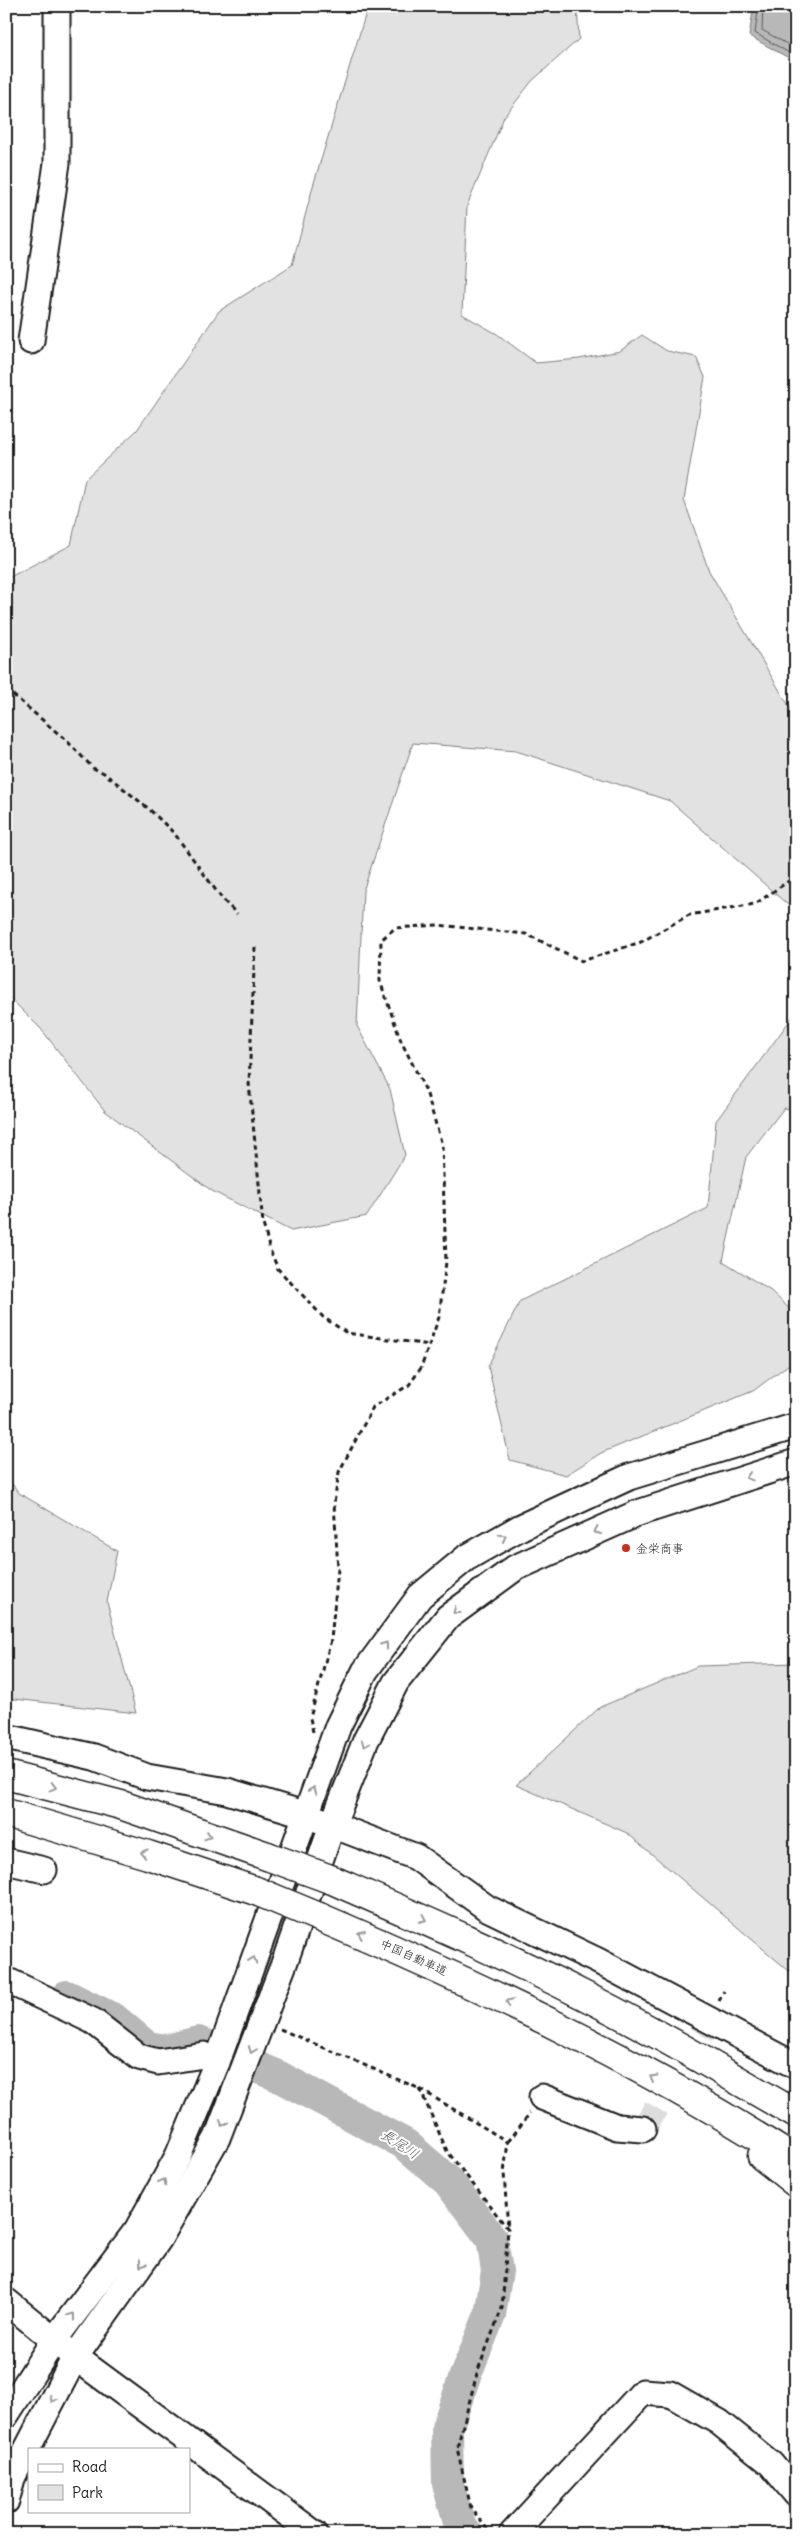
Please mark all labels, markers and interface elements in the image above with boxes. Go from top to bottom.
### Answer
one-way arrow [746,1471,754,1481]
one-way arrow [593,1525,602,1535]
one-way arrow [498,1533,507,1543]
place label: 金栄商事 [636,1541,684,1556]
marker: 金栄商事 [620,1542,632,1554]
one-way arrow [452,1605,462,1614]
one-way arrow [379,1642,387,1651]
one-way arrow [360,1739,371,1748]
one-way arrow [49,1782,57,1792]
one-way arrow [307,1786,317,1795]
one-way arrow [204,1830,212,1840]
one-way arrow [140,1849,148,1859]
one-way arrow [418,1913,427,1924]
one-way arrow [357,1930,366,1941]
street label: 中国自動車道 [378,1936,450,1978]
one-way arrow [247,1956,257,1964]
one-way arrow [505,1997,514,2008]
one-way arrow [248,2045,258,2054]
one-way arrow [649,2074,658,2084]
one-way arrow [218,2118,229,2127]
water label: 長尾川 [377,2125,423,2163]
one-way arrow [157,2179,167,2188]
one-way arrow [139,2258,148,2268]
one-way arrow [66,2312,75,2322]
one-way arrow [49,2394,59,2403]
legend [28,2448,190,2512]
text: Road [72,2457,107,2476]
text: Park [72,2483,103,2502]

